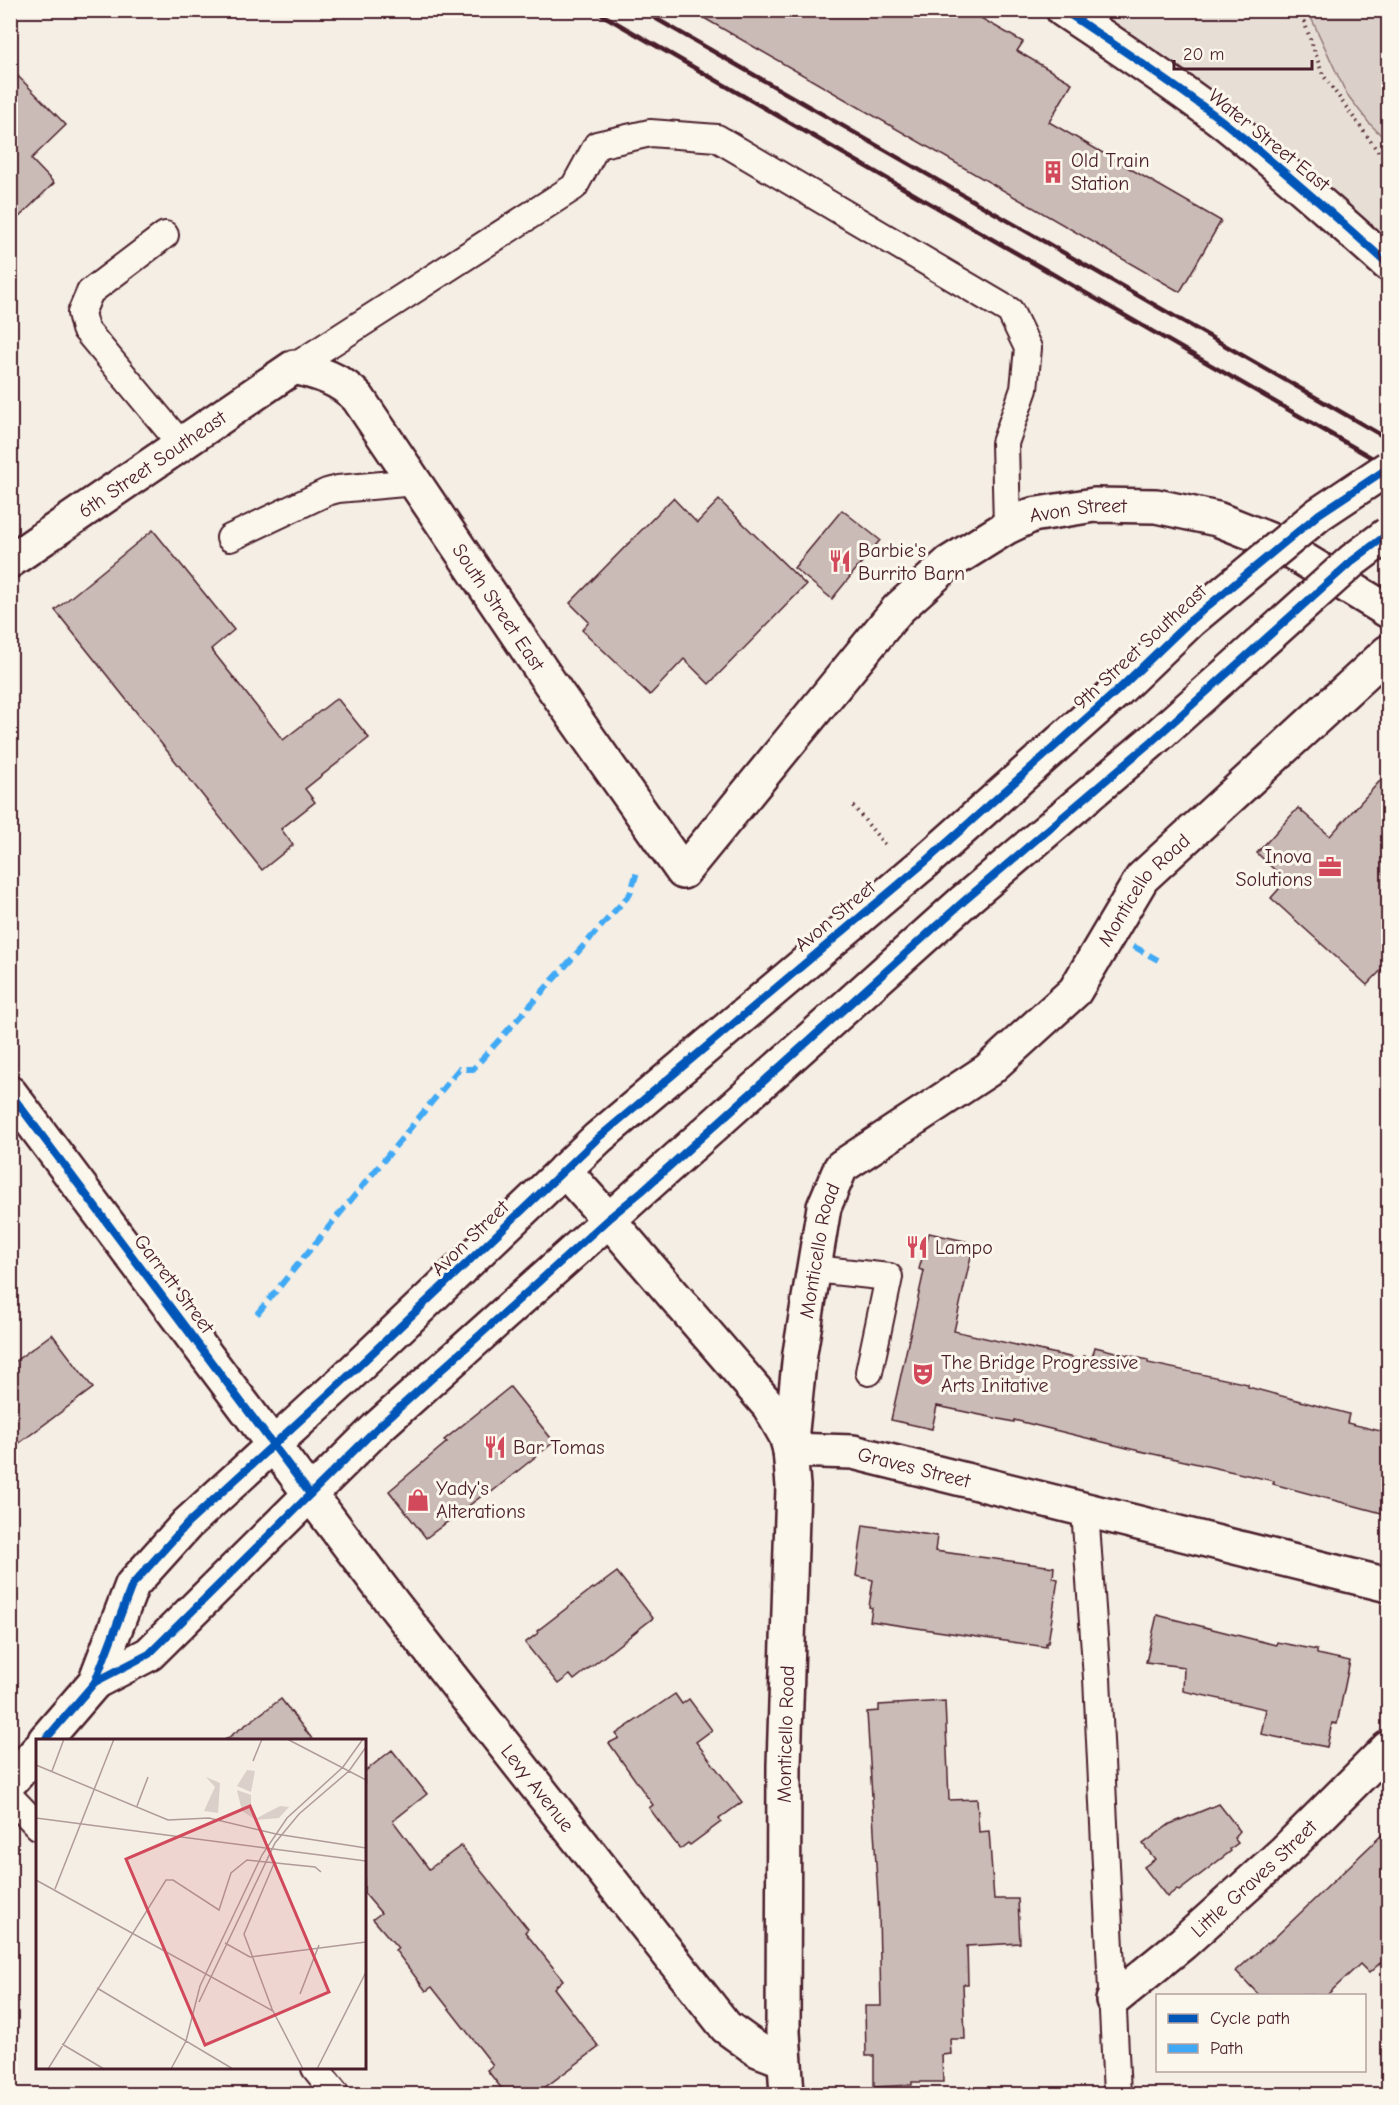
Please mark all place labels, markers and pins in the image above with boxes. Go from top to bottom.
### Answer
place label: Old Train Station [1071,149,1149,195]
building icon: Old Train Station [1040,159,1066,185]
place label: Barbie's Burrito Barn [858,539,965,585]
restaurant icon: Barbie's Burrito Barn [827,548,853,574]
place label: Inova Solutions [1236,845,1312,891]
office icon: Inova Solutions [1317,854,1343,880]
restaurant icon: Lampo [904,1234,930,1260]
place label: Lampo [935,1236,993,1259]
place label: The Bridge Progressive Arts Initative [941,1351,1138,1397]
theatre icon: The Bridge Progressive Arts Initative [910,1361,936,1387]
restaurant icon: Bar Tomas [482,1434,508,1460]
place label: Bar Tomas [513,1436,605,1459]
place label: Yady's Alterations [436,1477,525,1523]
shop icon: Yady's Alterations [405,1487,431,1513]

